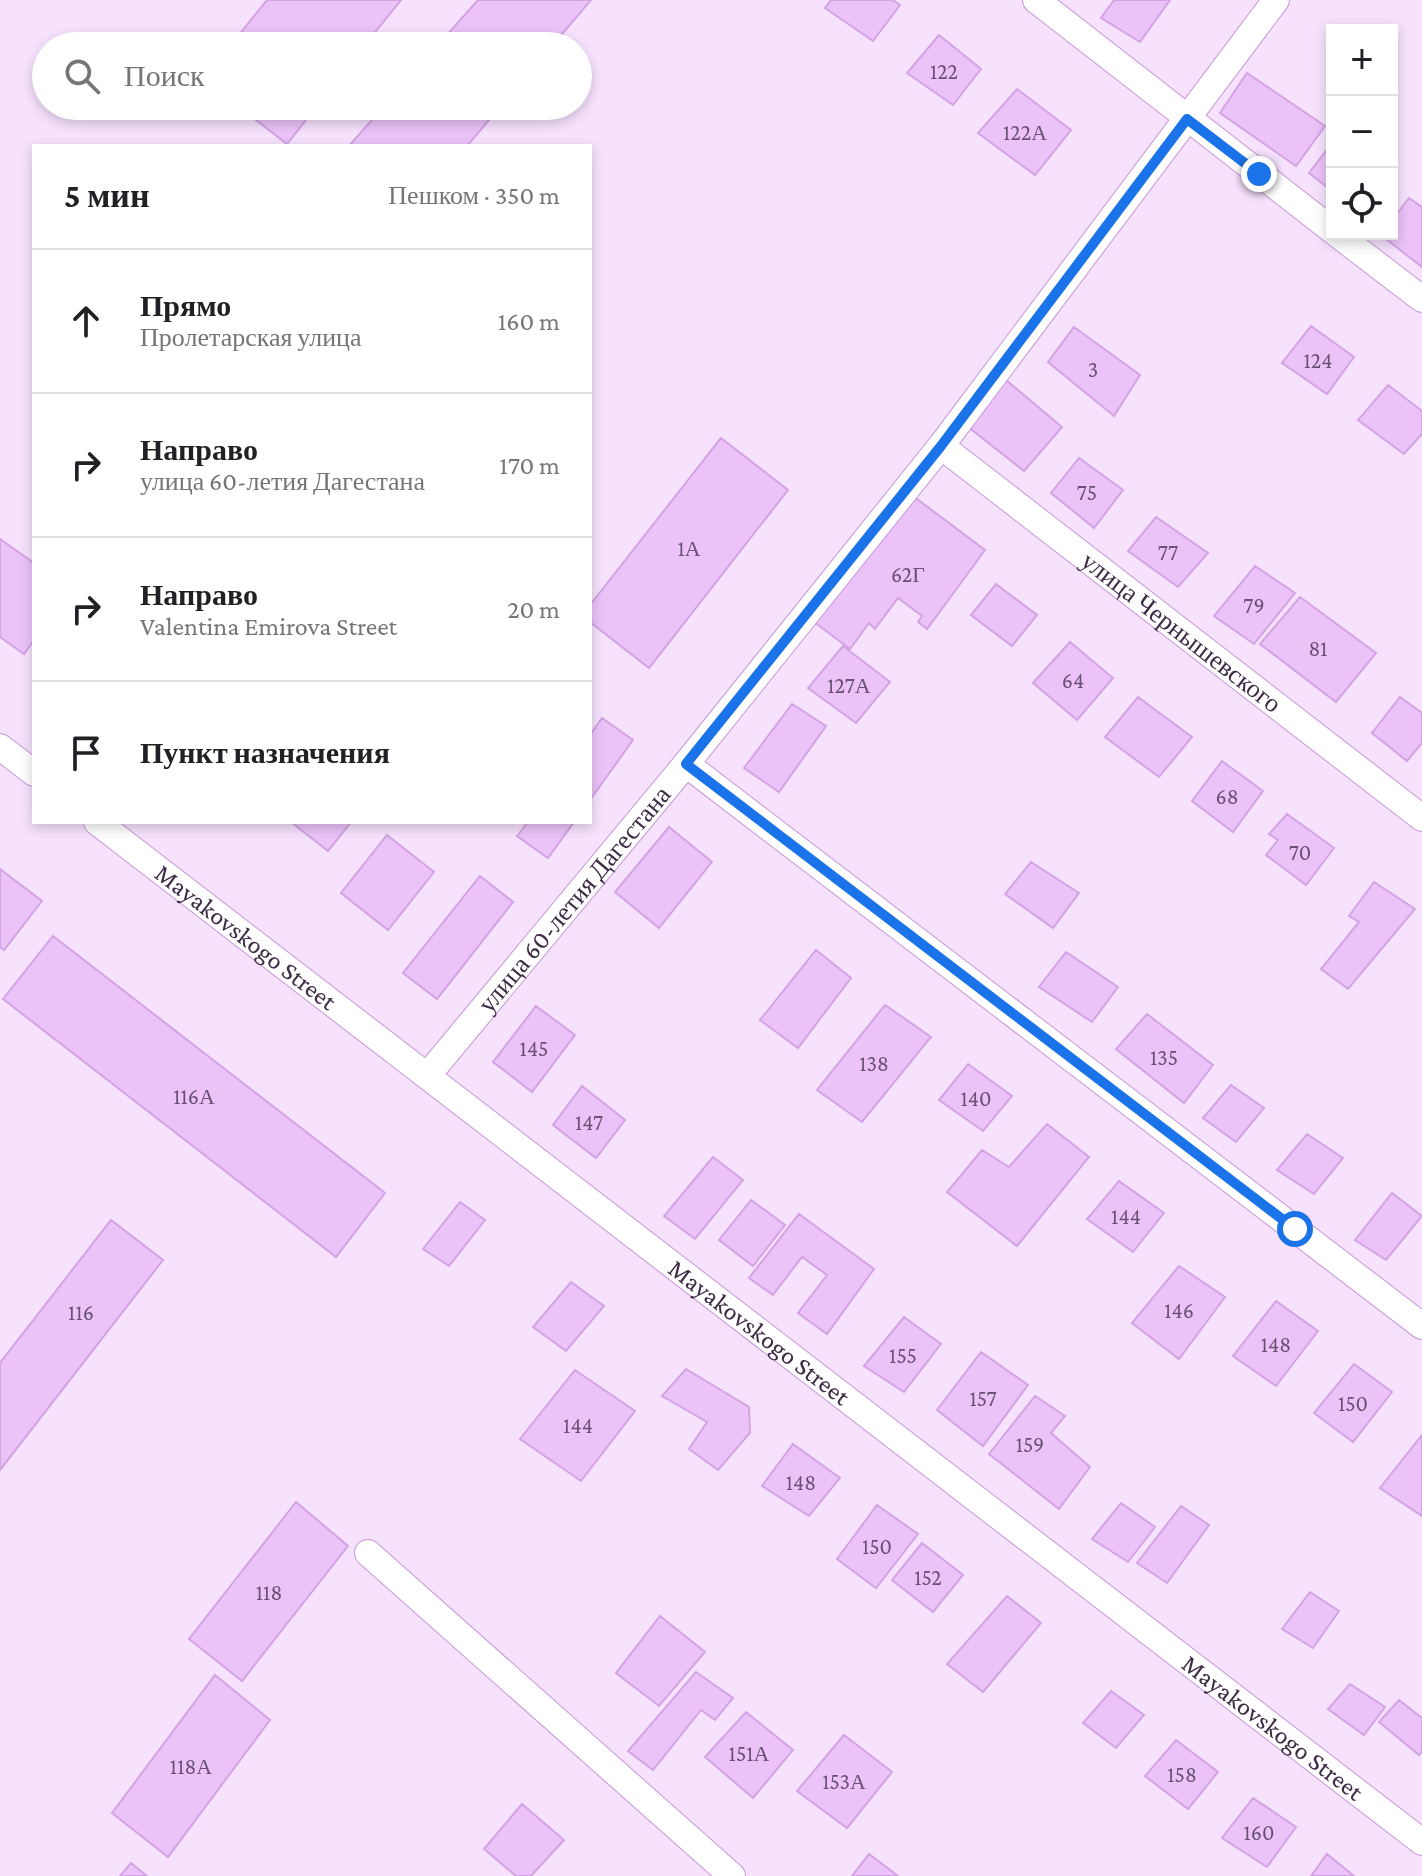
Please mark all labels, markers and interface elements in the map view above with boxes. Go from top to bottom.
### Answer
map controls [1326,24,1398,240]
button: + [1326,24,1398,96]
search box [32,32,592,120]
icon: search [60,54,104,98]
text: Поиск [124,59,205,92]
house number: 122 [930,59,958,84]
button: − [1326,96,1398,168]
house number: 122А [1003,120,1047,145]
route end [1241,156,1277,192]
button: locate [1326,168,1398,240]
text: 5 мин [64,177,150,214]
text: Пешком · 350 m [388,181,560,210]
text: Прямо [140,289,231,322]
icon: ahead [64,299,108,343]
text: 160 m [498,307,560,336]
text: Пролетарская улица [140,323,362,352]
house number: 124 [1303,348,1333,373]
house number: 3 [1088,357,1098,382]
text: Направо [140,433,258,466]
icon: right [64,443,108,487]
text: 170 m [499,451,560,480]
text: улица 60-летия Дагестана [140,467,425,496]
house number: 75 [1077,480,1097,505]
house number: 1А [677,536,701,561]
house number: 77 [1158,540,1178,565]
street label: улица Чернышевского [1076,546,1287,718]
house number: 62Г [891,562,925,587]
text: Направо [140,578,258,611]
icon: right [64,587,108,631]
house number: 79 [1243,593,1265,618]
text: 20 m [507,595,560,624]
text: Valentina Emirova Street [140,612,397,641]
house number: 81 [1308,636,1328,661]
house number: 64 [1062,668,1084,693]
house number: 127А [827,673,871,698]
icon: arrive [64,731,108,775]
text: Пункт назначения [140,736,390,769]
street label: улица 60-летия Дагестана [472,780,676,1018]
house number: 68 [1215,784,1239,809]
house number: 70 [1289,840,1311,865]
street label: Mayakovskogo Street [150,858,343,1016]
house number: 145 [520,1036,548,1061]
house number: 135 [1150,1045,1178,1070]
house number: 138 [859,1051,889,1076]
house number: 116А [173,1084,215,1109]
house number: 140 [961,1086,991,1111]
house number: 147 [575,1110,603,1135]
house number: 144 [1111,1204,1141,1229]
route start [1277,1211,1313,1247]
street label: Mayakovskogo Street [663,1253,856,1411]
house number: 146 [1164,1298,1194,1323]
house number: 116 [68,1300,94,1325]
house number: 148 [1261,1332,1291,1357]
house number: 155 [889,1343,917,1368]
house number: 157 [969,1386,997,1411]
house number: 150 [1338,1391,1368,1416]
house number: 144 [563,1413,593,1438]
house number: 159 [1016,1432,1044,1457]
house number: 148 [786,1470,816,1495]
house number: 150 [862,1534,892,1559]
house number: 152 [914,1565,942,1590]
house number: 118 [256,1580,282,1605]
street label: Mayakovskogo Street [1177,1648,1370,1806]
house number: 151А [729,1741,769,1766]
house number: 118А [170,1754,212,1779]
house number: 158 [1167,1762,1197,1787]
house number: 153А [822,1769,866,1794]
house number: 160 [1244,1820,1274,1845]

